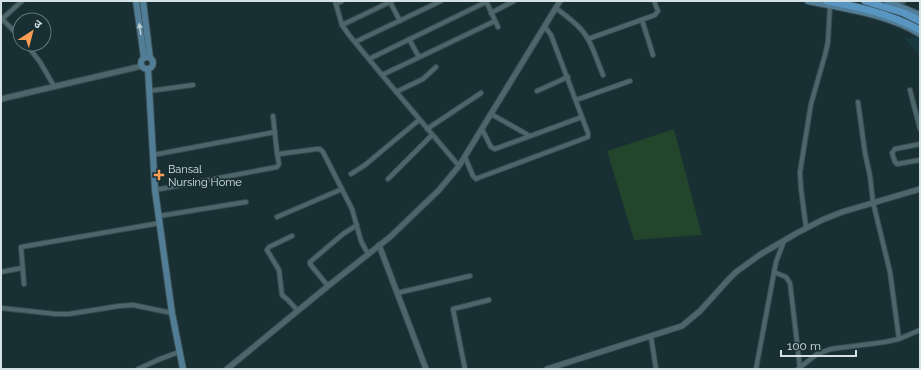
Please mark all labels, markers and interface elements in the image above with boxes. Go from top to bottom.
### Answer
north arrow [12,12,52,52]
text: उ [31,17,44,32]
one-way arrow [137,23,143,36]
place label: Bansal Nursing Home [168,163,242,189]
marker: Bansal Nursing Home [153,169,165,181]
scale bar [781,332,856,358]
text: 100 m [787,339,821,353]

